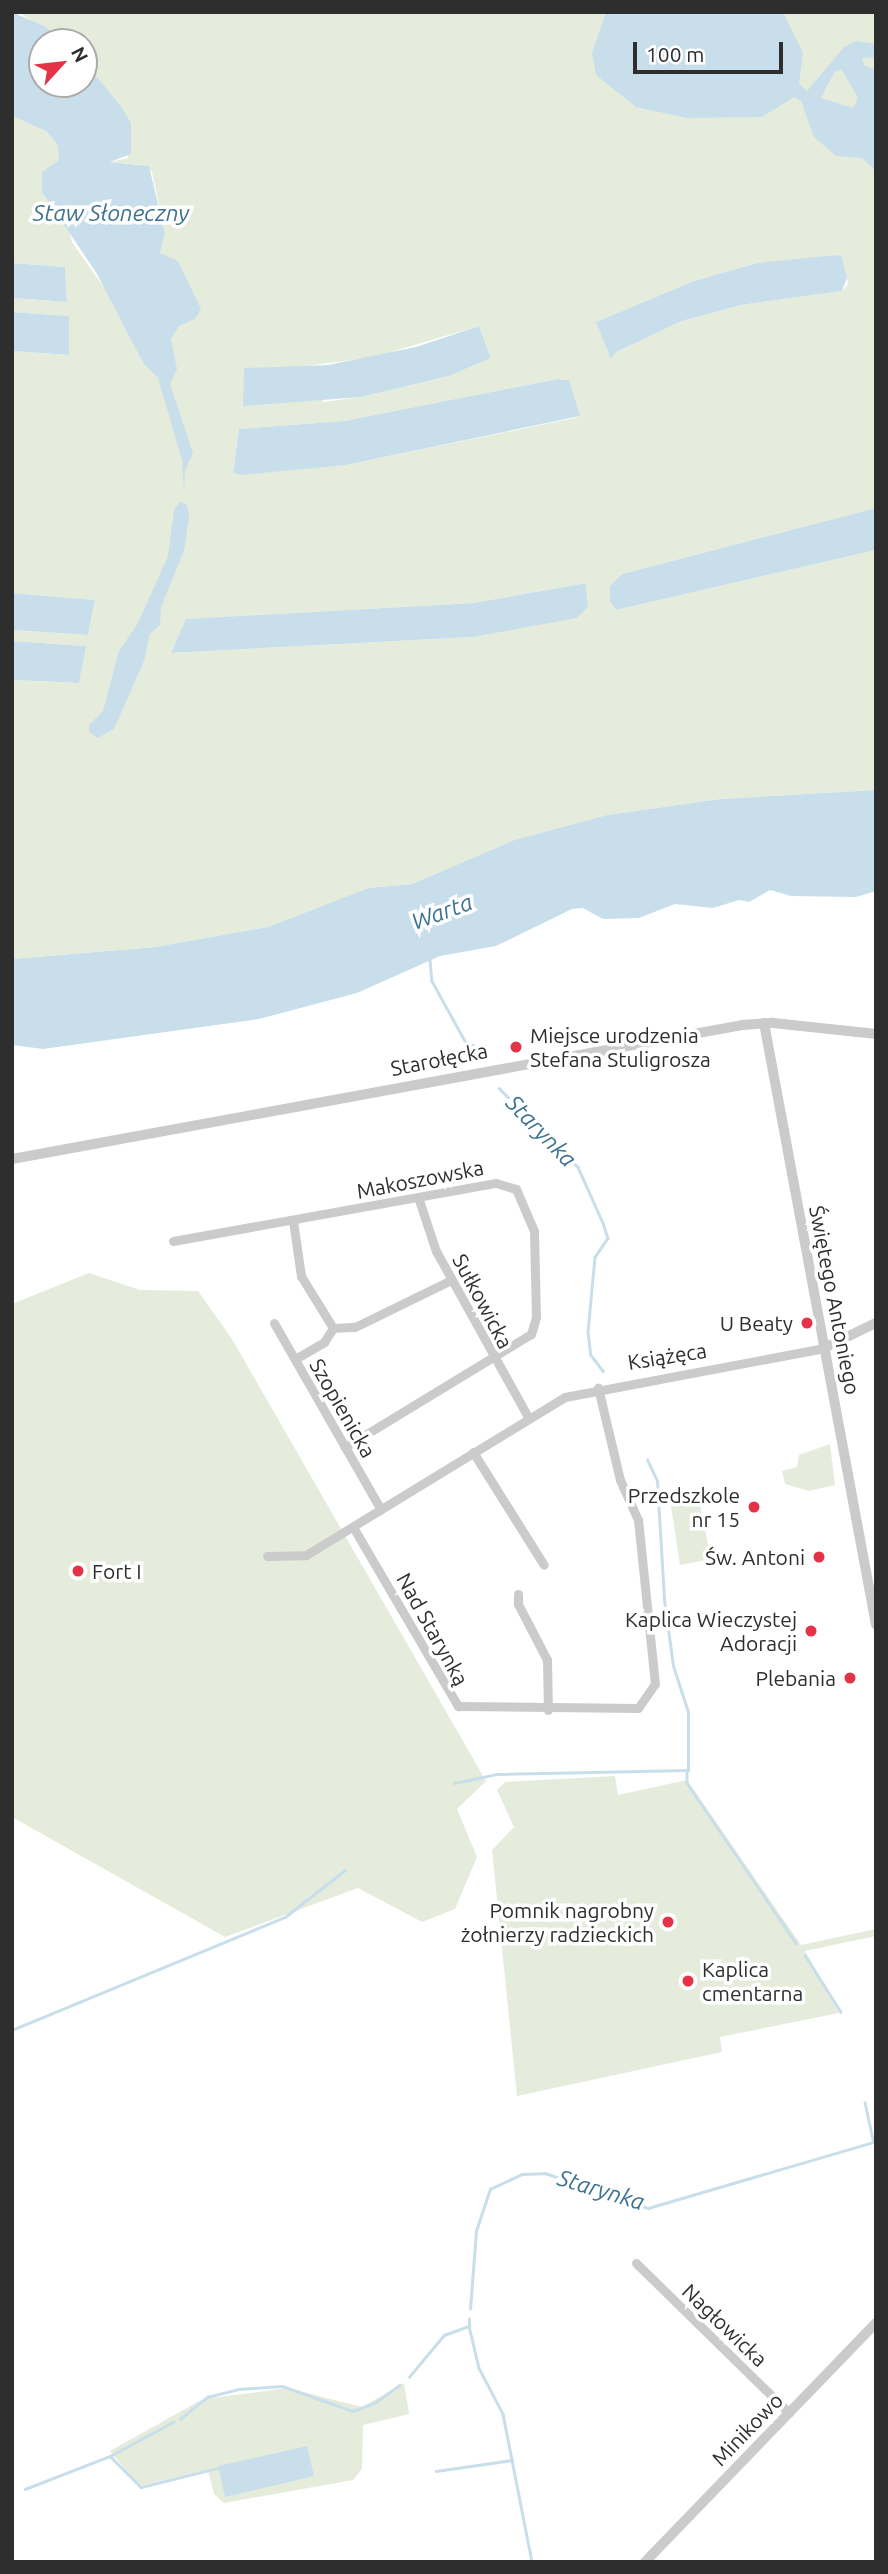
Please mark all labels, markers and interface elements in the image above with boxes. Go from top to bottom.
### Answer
north arrow [28,28,98,98]
scale bar [636,28,786,72]
text: 100 m [646,42,704,66]
text: N [67,43,93,66]
water label: Staw Słoneczny [33,199,189,227]
water label: Warta [408,888,476,936]
place label: Miejsce urodzenia Stefana Stuligrosza [530,1022,711,1072]
street label: Starołęcka [388,1037,490,1081]
marker: Miejsce urodzenia Stefana Stuligrosza [508,1039,524,1055]
water label: Starynka [500,1089,582,1173]
street label: Makoszowska [354,1154,486,1204]
street label: Świętego Antoniego [804,1203,866,1397]
street label: Sułkowicka [448,1249,518,1353]
place label: U Beaty [720,1310,793,1336]
marker: U Beaty [799,1315,815,1331]
street label: Książęca [626,1337,708,1375]
street label: Szopienicka [305,1354,381,1462]
place label: Przedszkole nr 15 [628,1482,740,1532]
marker: Przedszkole nr 15 [746,1499,762,1515]
place label: Św. Antoni [705,1544,805,1570]
marker: Św. Antoni [811,1549,827,1565]
place label: Fort I [92,1558,142,1584]
marker: Fort I [70,1563,86,1579]
street label: Nad Starynką [392,1568,474,1690]
place label: Kaplica Wieczystej Adoracji [625,1606,797,1656]
marker: Kaplica Wieczystej Adoracji [803,1623,819,1639]
place label: Plebania [755,1665,836,1691]
marker: Plebania [842,1670,858,1686]
place label: Pomnik nagrobny żołnierzy radzieckich [461,1897,654,1947]
marker: Pomnik nagrobny żołnierzy radzieckich [660,1914,676,1930]
place label: Kaplica cmentarna [702,1956,803,2006]
marker: Kaplica cmentarna [680,1973,696,1989]
water label: Starynka [554,2164,648,2216]
street label: Nagłowicka [677,2278,773,2372]
street label: Minikowo [706,2387,788,2471]

